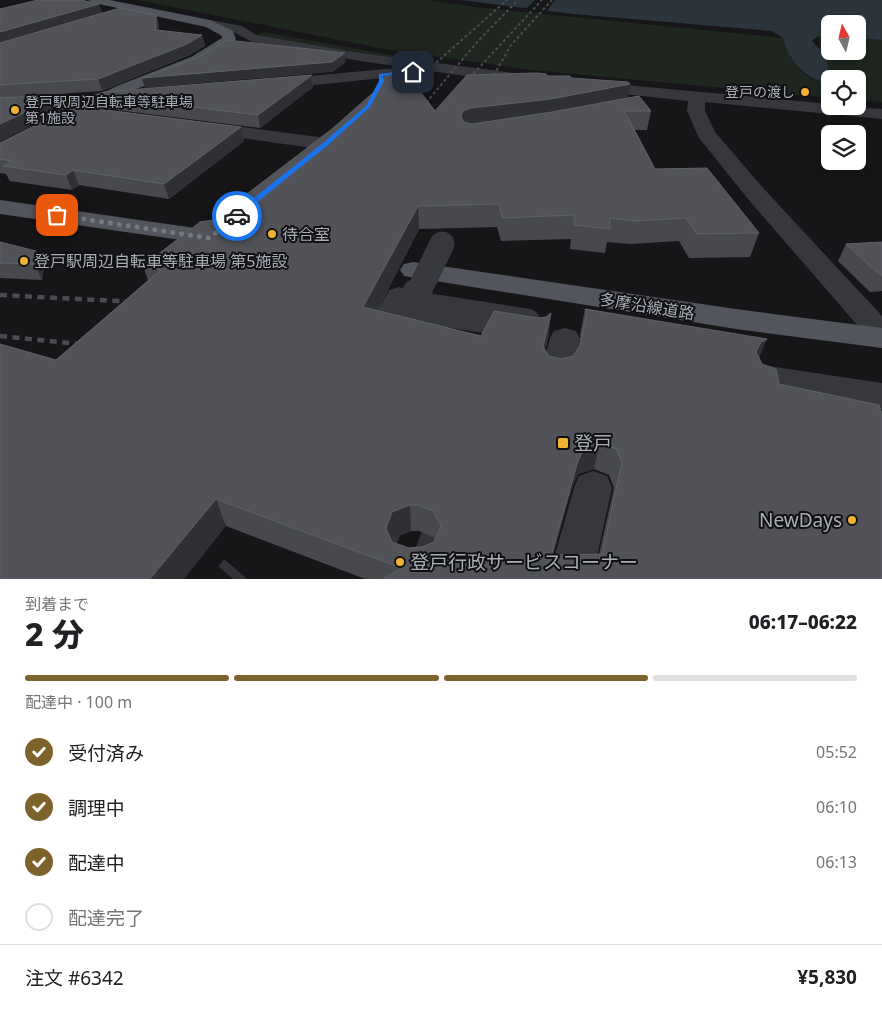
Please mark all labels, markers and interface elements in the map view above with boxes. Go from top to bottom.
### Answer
north arrow [821,15,866,60]
map controls [821,15,866,170]
pin [392,51,434,93]
icon: home [399,58,427,86]
button: locate [821,70,866,115]
place label: 登戸の渡し [725,82,795,101]
marker: 登戸の渡し [799,86,811,98]
place label: 登戸駅周辺自転車等駐車場 第1施設 [25,92,193,127]
marker: 登戸駅周辺自転車等駐車場 第1施設 [9,104,21,116]
button: layers [821,125,866,170]
courier [212,191,262,241]
pin [36,194,78,236]
icon: bag [43,201,71,229]
icon: car [223,202,251,230]
place label: 待合室 [282,223,330,245]
marker: 待合室 [266,228,278,240]
place label: 登戸駅周辺自転車等駐車場 第5施設 [34,250,287,272]
marker: 登戸駅周辺自転車等駐車場 第5施設 [18,255,30,267]
street label: 多摩沿線道路 [598,288,696,324]
place label: 登戸 [574,430,612,456]
marker: 登戸 [556,436,570,450]
place label: NewDays [759,507,842,533]
marker: NewDays [846,514,858,526]
place label: 登戸行政サービスコーナー [410,549,638,575]
marker: 登戸行政サービスコーナー [394,556,406,568]
text: 到着まで [25,593,89,615]
text: 06:17–06:22 [749,609,857,635]
text: 2 分 [25,612,84,655]
text: 配達中 · 100 m [25,691,132,713]
icon: check [25,738,53,766]
text: 受付済み [68,740,144,766]
text: 05:52 [816,741,857,763]
icon: check [25,793,53,821]
text: 調理中 [68,795,125,821]
text: 06:10 [816,796,857,818]
icon: check [25,848,53,876]
text: 配達中 [68,850,125,876]
text: 06:13 [816,851,857,873]
text: 配達完了 [68,905,144,931]
text: ¥5,830 [797,964,857,990]
text: 注文 #6342 [25,965,124,991]

